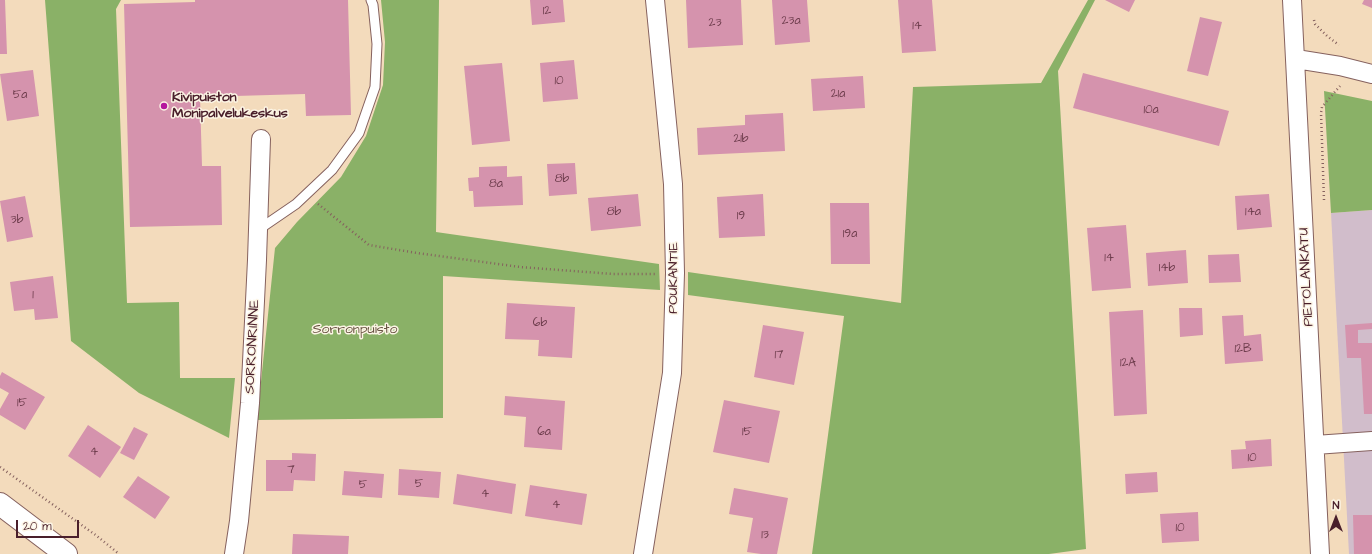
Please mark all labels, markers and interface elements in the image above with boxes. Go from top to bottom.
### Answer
house number: 12 [543,4,551,18]
house number: 23a [781,14,801,28]
house number: 23 [709,16,721,30]
house number: 14 [912,19,922,33]
house number: 10 [554,74,564,88]
house number: 21a [831,87,845,101]
house number: 5a [13,88,27,102]
place label: Kivipuiston Monipalvelukeskus [172,90,288,122]
marker: Kivipuiston Monipalvelukeskus [159,101,169,111]
house number: 10a [1143,103,1159,117]
house number: 21b [733,132,749,146]
house number: 8b [555,172,569,186]
house number: 8a [489,177,503,191]
house number: 8b [607,205,621,219]
house number: 14a [1245,205,1261,219]
house number: 19 [737,209,745,223]
house number: 3b [11,213,23,227]
house number: 19a [843,227,857,241]
street label: PIETOLANKATU [1296,227,1318,327]
street label: POUKANTIE [666,242,682,314]
house number: 14 [1104,251,1114,265]
house number: 14b [1159,261,1175,275]
house number: 1 [32,288,34,302]
street label: SORRONRINNE [242,299,264,395]
house number: 6b [533,316,547,330]
park label: Sorronpuisto [313,322,397,338]
house number: 12B [1235,342,1251,356]
house number: 17 [775,348,783,362]
house number: 12A [1120,356,1136,370]
house number: 15 [17,396,27,410]
house number: 6a [537,425,551,439]
house number: 15 [742,425,752,439]
house number: 4 [90,445,98,459]
house number: 10 [1247,451,1257,465]
house number: 7 [287,463,295,477]
house number: 5 [415,477,423,491]
house number: 5 [359,478,367,492]
house number: 4 [481,487,489,501]
house number: 4 [552,498,560,512]
north arrow [1316,498,1356,538]
text: N [1333,498,1339,513]
scale bar [18,512,81,538]
text: 20 m [23,518,52,535]
house number: 10 [1175,521,1185,535]
house number: 13 [761,528,769,542]

